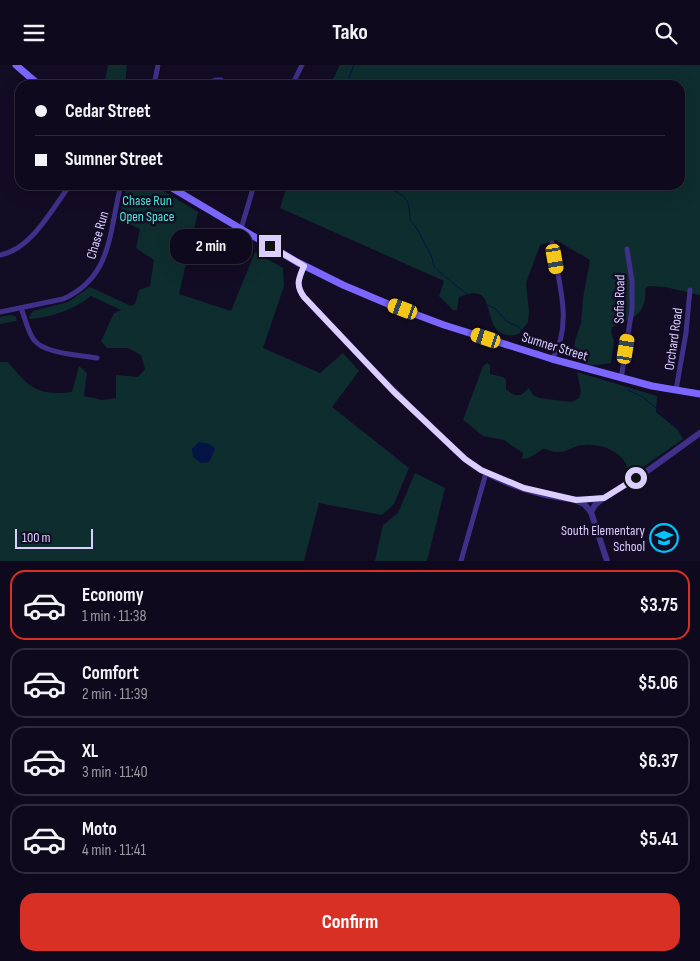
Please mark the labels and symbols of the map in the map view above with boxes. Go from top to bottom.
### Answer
park label: Chase Run Open Space [120,192,174,225]
street label: Chase Run [83,209,112,261]
callout: 2 min [170,229,252,263]
route end [259,235,281,257]
car [545,243,564,275]
street label: Sofia Road [611,274,628,324]
car [386,297,419,321]
street label: Orchard Road [661,307,686,371]
car [469,326,502,350]
street label: Sumner Street [520,328,590,365]
car [616,333,635,365]
route start [625,467,647,489]
place label: South Elementary School [561,522,646,555]
school or university icon: South Elementary School [649,523,679,553]
scale bar [15,526,92,549]

